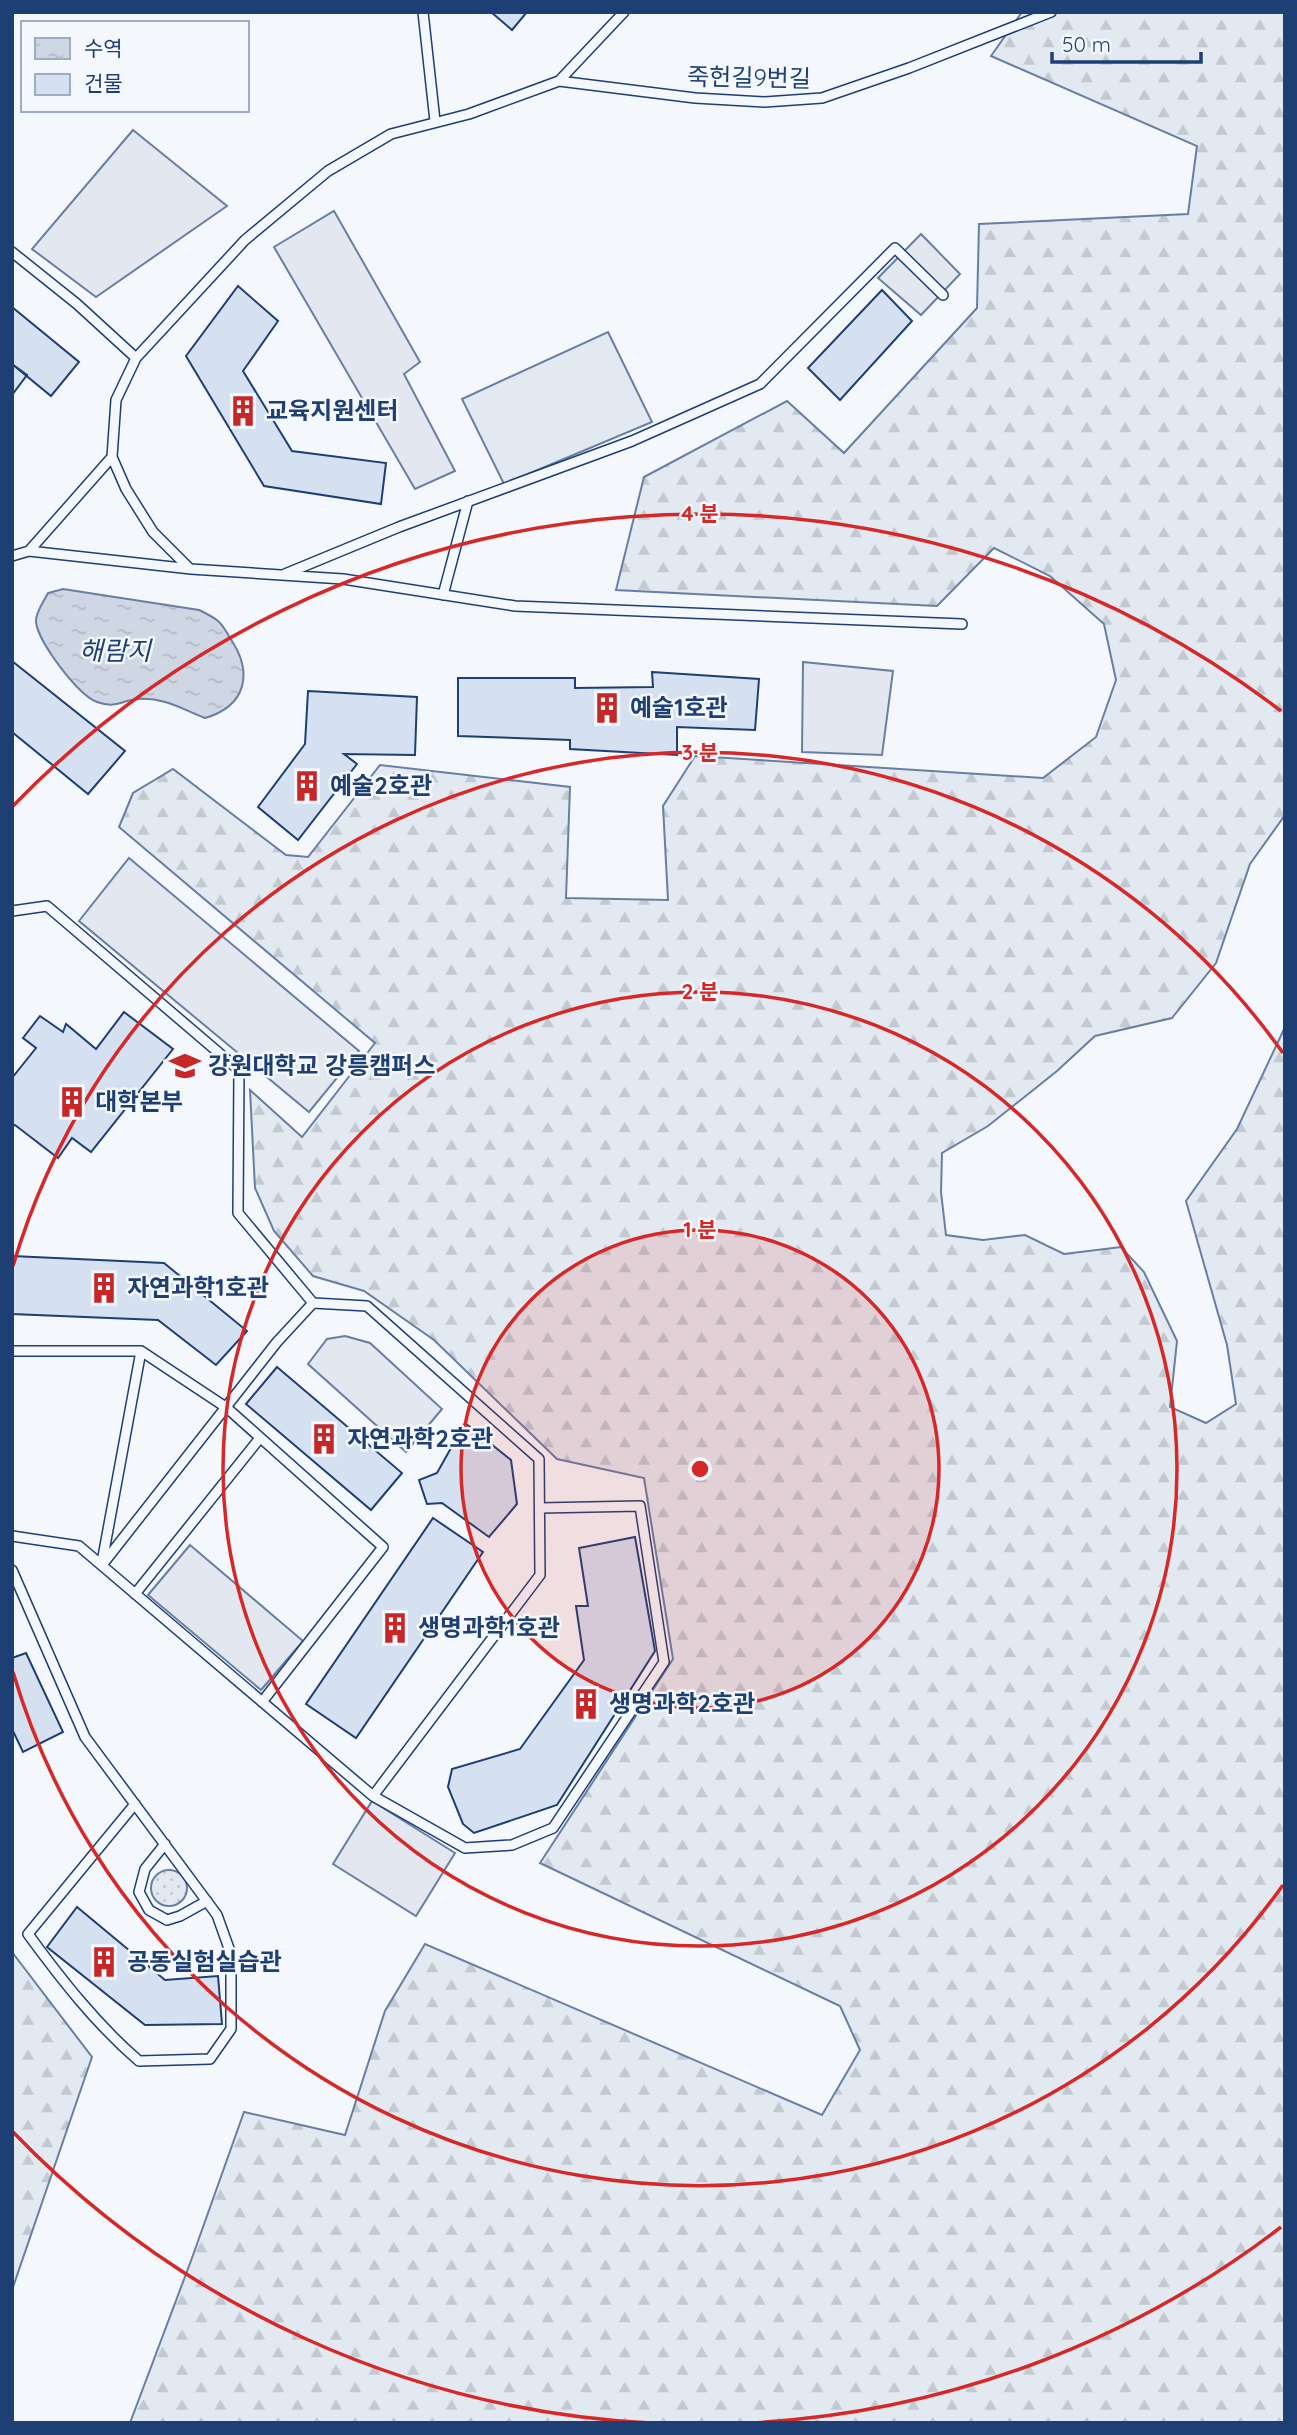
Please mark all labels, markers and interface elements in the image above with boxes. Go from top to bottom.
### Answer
legend [21,21,248,112]
scale bar [1052,21,1201,65]
text: 50 m [1062,31,1111,57]
text: 수역 [84,35,123,61]
street label: 죽헌길9번길 [687,61,811,93]
text: 건물 [84,70,123,96]
building icon: 교육지원센터 [226,394,260,428]
place label: 교육지원센터 [266,395,398,425]
text: 4 분 [681,500,719,526]
water label: 해람지 [79,634,153,667]
building icon: 예술1호관 [590,691,624,725]
place label: 예술1호관 [630,692,728,722]
text: 3 분 [682,739,718,765]
building icon: 예술2호관 [290,769,324,803]
place label: 예술2호관 [330,770,432,800]
text: 2 분 [681,978,719,1004]
school or university icon: 강원대학교 강릉캠퍼스 [168,1049,202,1083]
place label: 강원대학교 강릉캠퍼스 [208,1050,436,1080]
building icon: 대학본부 [55,1085,89,1119]
place label: 대학본부 [95,1086,183,1116]
text: 1 분 [683,1216,717,1242]
building icon: 자연과학1호관 [87,1271,121,1305]
place label: 자연과학1호관 [127,1272,269,1302]
building icon: 자연과학2호관 [307,1422,341,1456]
place label: 자연과학2호관 [347,1423,493,1453]
centre of rings [688,1457,712,1481]
building icon: 생명과학1호관 [378,1611,412,1645]
place label: 생명과학1호관 [418,1612,560,1642]
building icon: 생명과학2호관 [569,1687,603,1721]
place label: 생명과학2호관 [609,1688,755,1718]
building icon: 공동실험실습관 [87,1945,121,1979]
place label: 공동실험실습관 [127,1946,282,1976]

